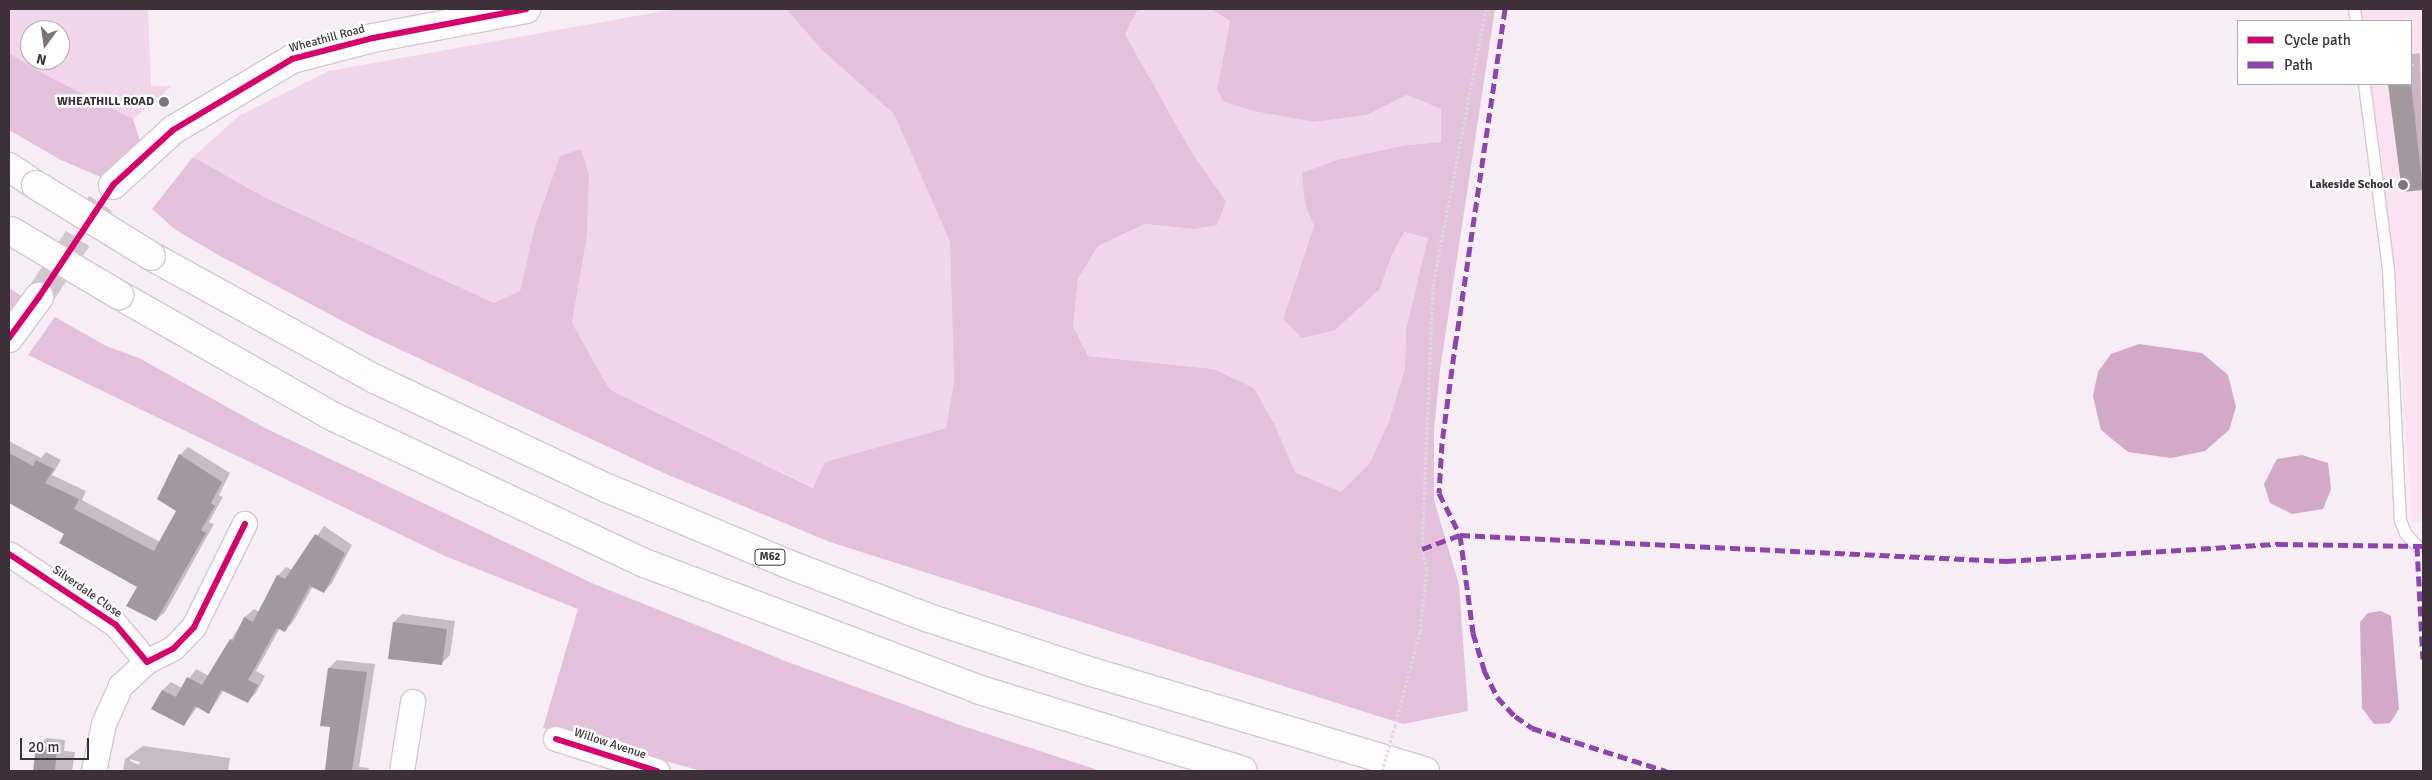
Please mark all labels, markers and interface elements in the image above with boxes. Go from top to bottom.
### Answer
north arrow [20,20,70,70]
legend [2237,20,2412,85]
street label: Wheathill Road [288,22,366,56]
text: Cycle path [2284,31,2351,49]
text: N [35,50,48,68]
text: Path [2284,56,2313,74]
place label: WHEATHILL ROAD [57,95,154,109]
marker: WHEATHILL ROAD [158,96,170,108]
place label: Lakeside School [2309,178,2393,192]
marker: Lakeside School [2397,179,2409,191]
road number: M62 [754,548,786,566]
street label: Silverdale Close [49,563,125,621]
street label: Willow Avenue [572,726,648,762]
scale bar [22,728,91,760]
text: 20 m [28,738,59,756]

